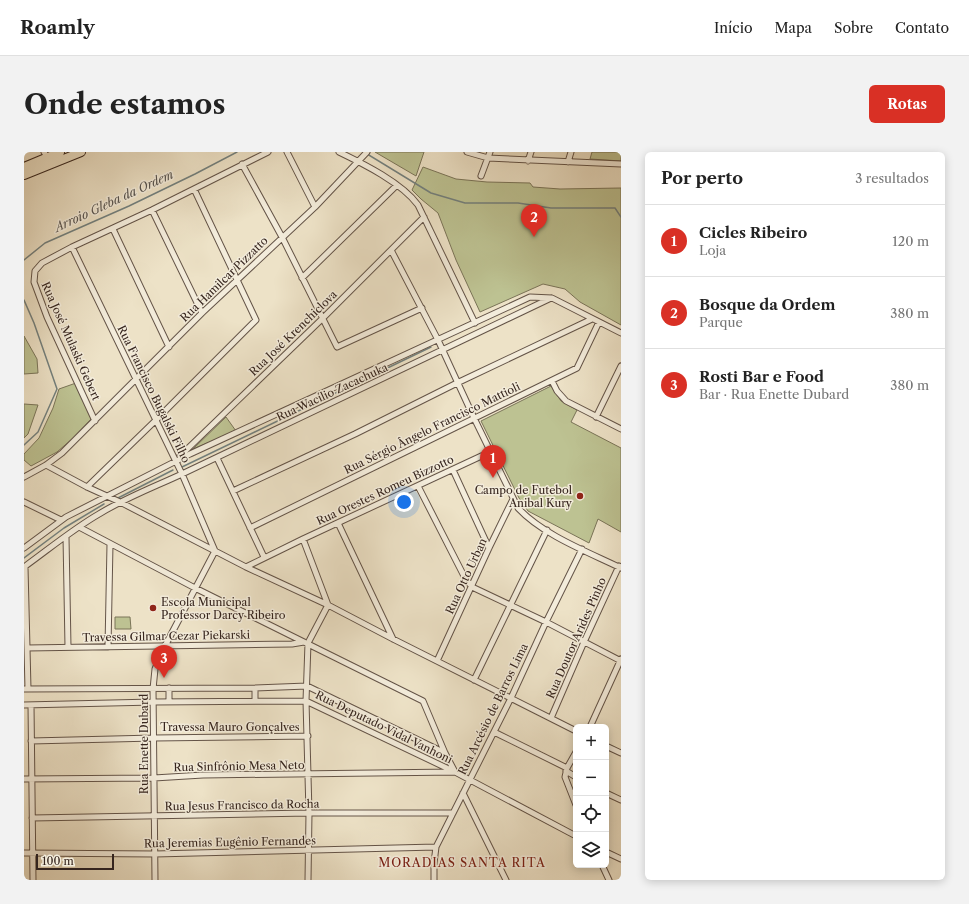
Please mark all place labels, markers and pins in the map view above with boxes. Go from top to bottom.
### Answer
pin: 2 [521,204,547,237]
pin: 1 [480,445,506,478]
place label: Campo de Futebol Anibal Kury [475,483,573,510]
marker: Campo de Futebol Anibal Kury [575,491,585,501]
place label: Escola Municipal Professor Darcy Ribeiro [161,595,286,622]
marker: Escola Municipal Professor Darcy Ribeiro [148,603,158,613]
pin: 3 [151,645,177,678]

